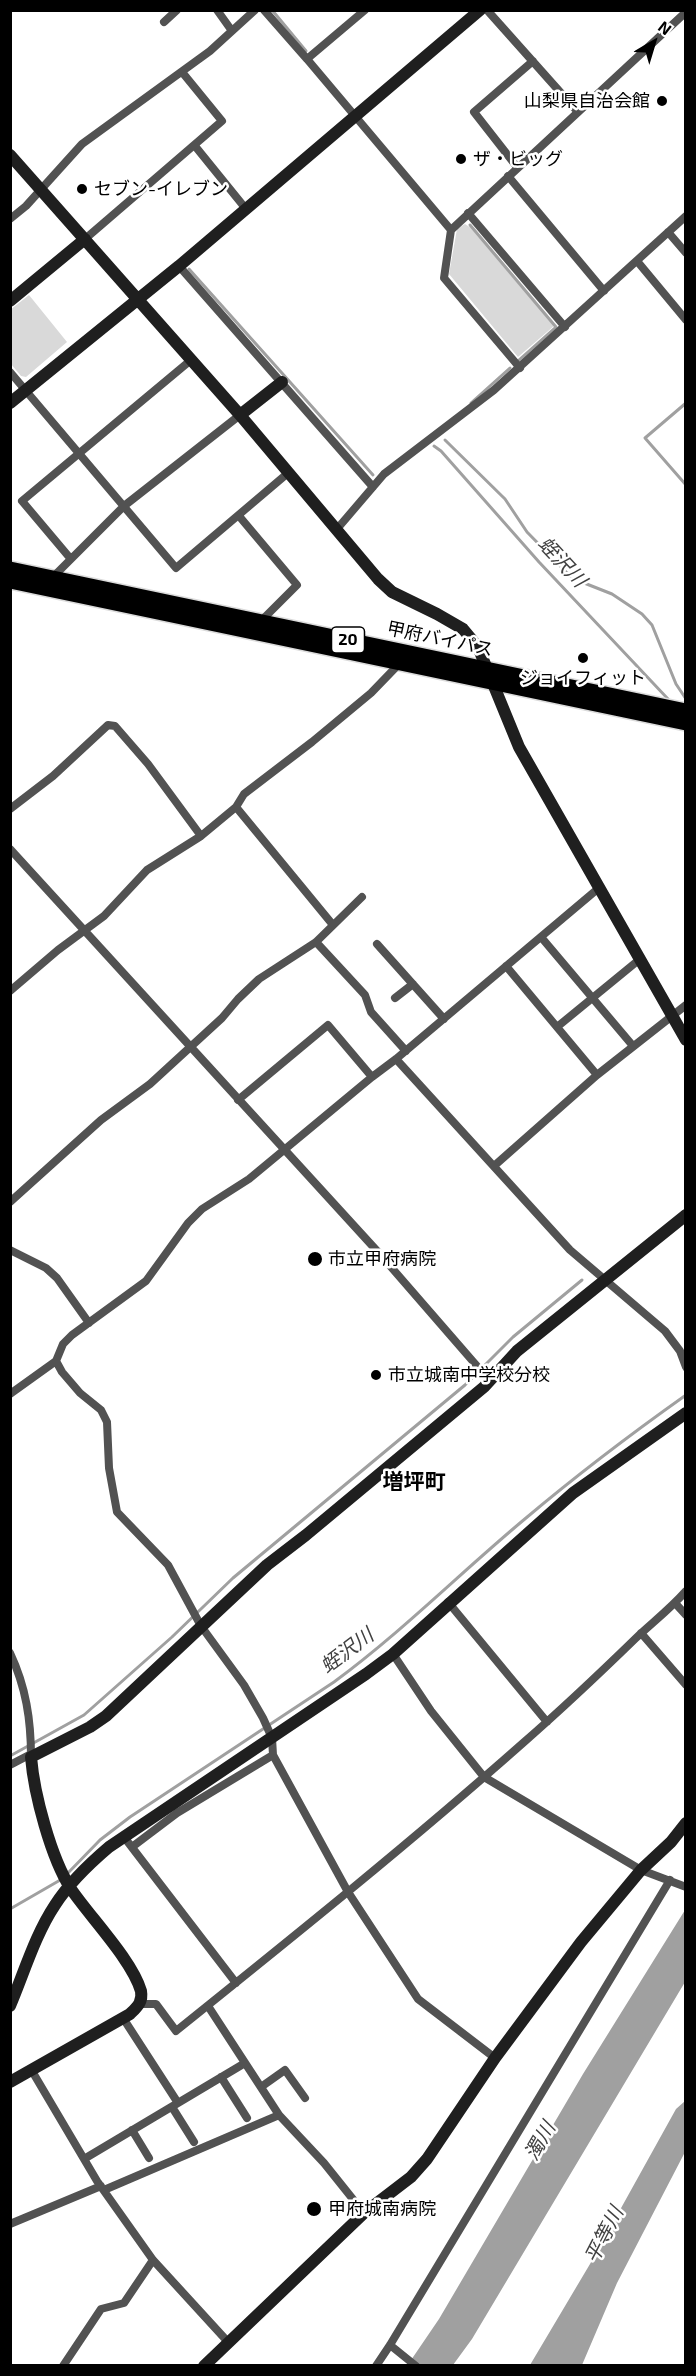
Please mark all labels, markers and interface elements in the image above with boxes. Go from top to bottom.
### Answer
north arrow [624,12,684,72]
text: N [655,16,676,38]
place label: 山梨県自治会館 [524,90,650,112]
marker: 山梨県自治会館 [655,94,669,108]
place label: ザ・ビッグ [473,148,563,170]
marker: ザ・ビッグ [454,152,468,166]
place label: セブン-イレブン [94,178,228,200]
marker: セブン-イレブン [75,182,89,196]
water label: 蛭沢川 [533,532,591,592]
street label: 甲府バイパス [385,617,495,661]
road number: 20 [332,627,364,653]
marker: ジョイフィット [576,651,590,665]
place label: ジョイフィット [520,667,646,689]
place label: 市立甲府病院 [328,1248,436,1270]
marker: 市立甲府病院 [306,1250,324,1268]
place label: 市立城南中学校分校 [388,1364,550,1386]
marker: 市立城南中学校分校 [369,1368,383,1382]
district label: 増坪町 [383,1469,445,1495]
water label: 蛭沢川 [316,1623,378,1679]
water label: 濁川 [520,2118,560,2164]
place label: 甲府城南病院 [328,2198,436,2220]
marker: 甲府城南病院 [305,2200,323,2218]
water label: 平等川 [580,2203,628,2267]

